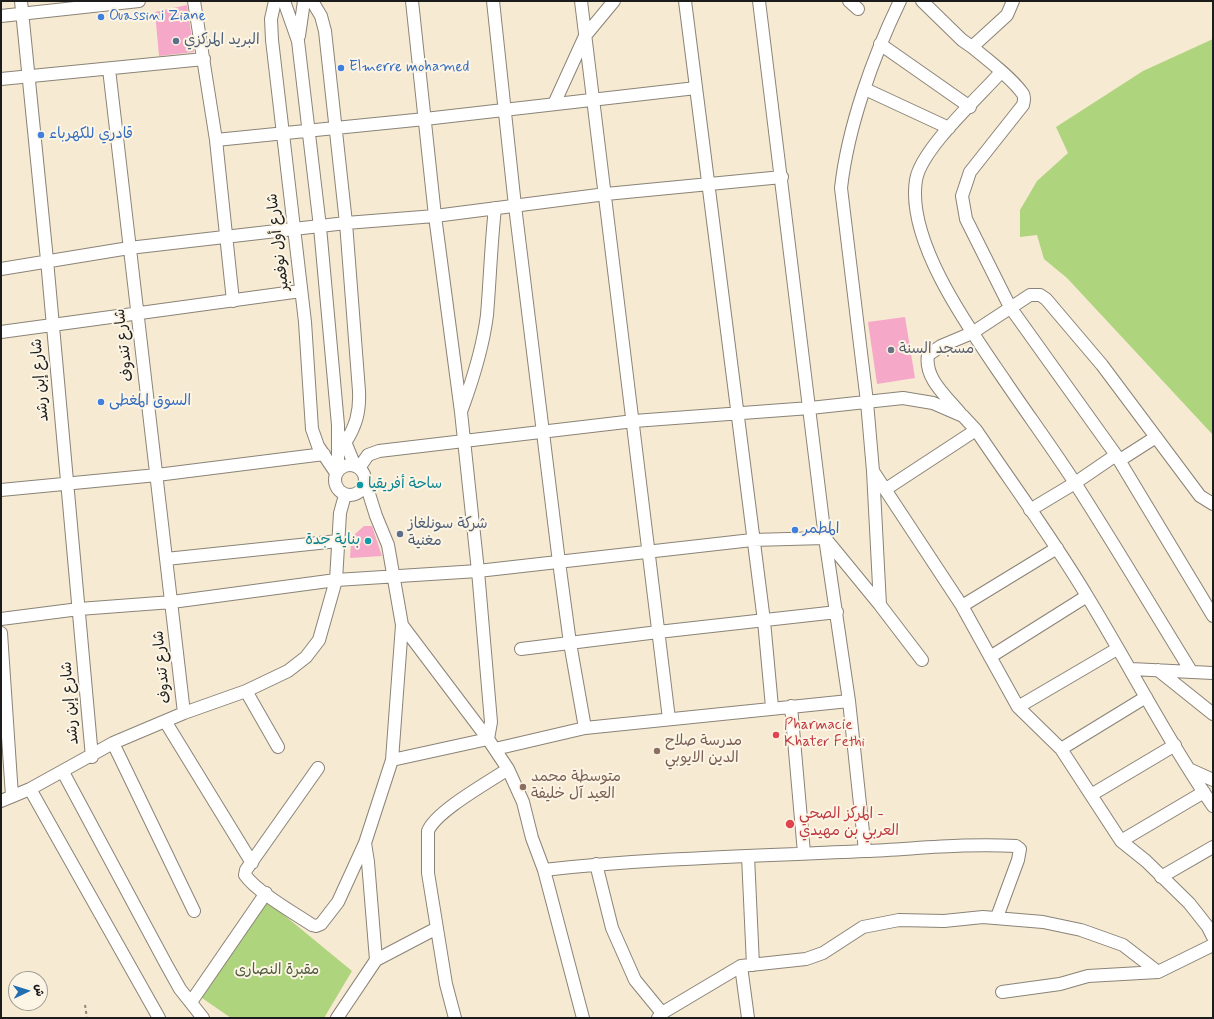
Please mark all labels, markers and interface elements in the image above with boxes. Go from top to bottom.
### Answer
place label: Ouassini Ziane [109,8,206,26]
marker: Ouassini Ziane [96,12,106,22]
place label: البريد المركزي [184,32,260,50]
marker: البريد المركزي [171,36,181,46]
place label: Elmerre mohamed [349,59,469,77]
marker: Elmerre mohamed [336,63,346,73]
place label: قادري للكهرباء [49,126,133,144]
marker: قادري للكهرباء [36,130,46,140]
street label: شارع أول نوفمبر [264,192,294,292]
street label: شارع تندوف [112,308,138,382]
street label: شارع إبن رشد [28,338,54,422]
place label: مسجد السنة [899,341,974,359]
marker: مسجد السنة [886,345,896,355]
place label: السوق المغطى [109,393,191,411]
marker: السوق المغطى [96,397,106,407]
place label: ساحة أفريقيا [368,476,442,494]
marker: ساحة أفريقيا [355,480,365,490]
place label: شركة سونلغاز مغنية [408,516,488,551]
place label: المطمر [803,521,840,539]
marker: المطمر [790,525,800,535]
marker: شركة سونلغاز مغنية [395,529,405,539]
place label: بناية جدة [305,532,360,550]
marker: بناية جدة [363,536,373,546]
street label: شارع تندوف [150,630,176,704]
street label: شارع إبن رشد [58,661,84,745]
place label: Pharmacie Khater Fethi [784,717,865,752]
marker: Pharmacie Khater Fethi [771,730,781,740]
place label: مدرسة صلاح الدين الايوبي [665,733,742,768]
marker: مدرسة صلاح الدين الايوبي [652,746,662,756]
place label: متوسطة محمد العيد آل خليفة [531,769,621,804]
marker: متوسطة محمد العيد آل خليفة [518,782,528,792]
place label: المركز الصحي - العربي بن مهيدي [799,806,899,841]
marker: المركز الصحي - العربي بن مهيدي [784,818,796,830]
park label: مقبرة النصارى [235,962,319,980]
north arrow [8,971,48,1011]
text: ش [32,984,46,997]

